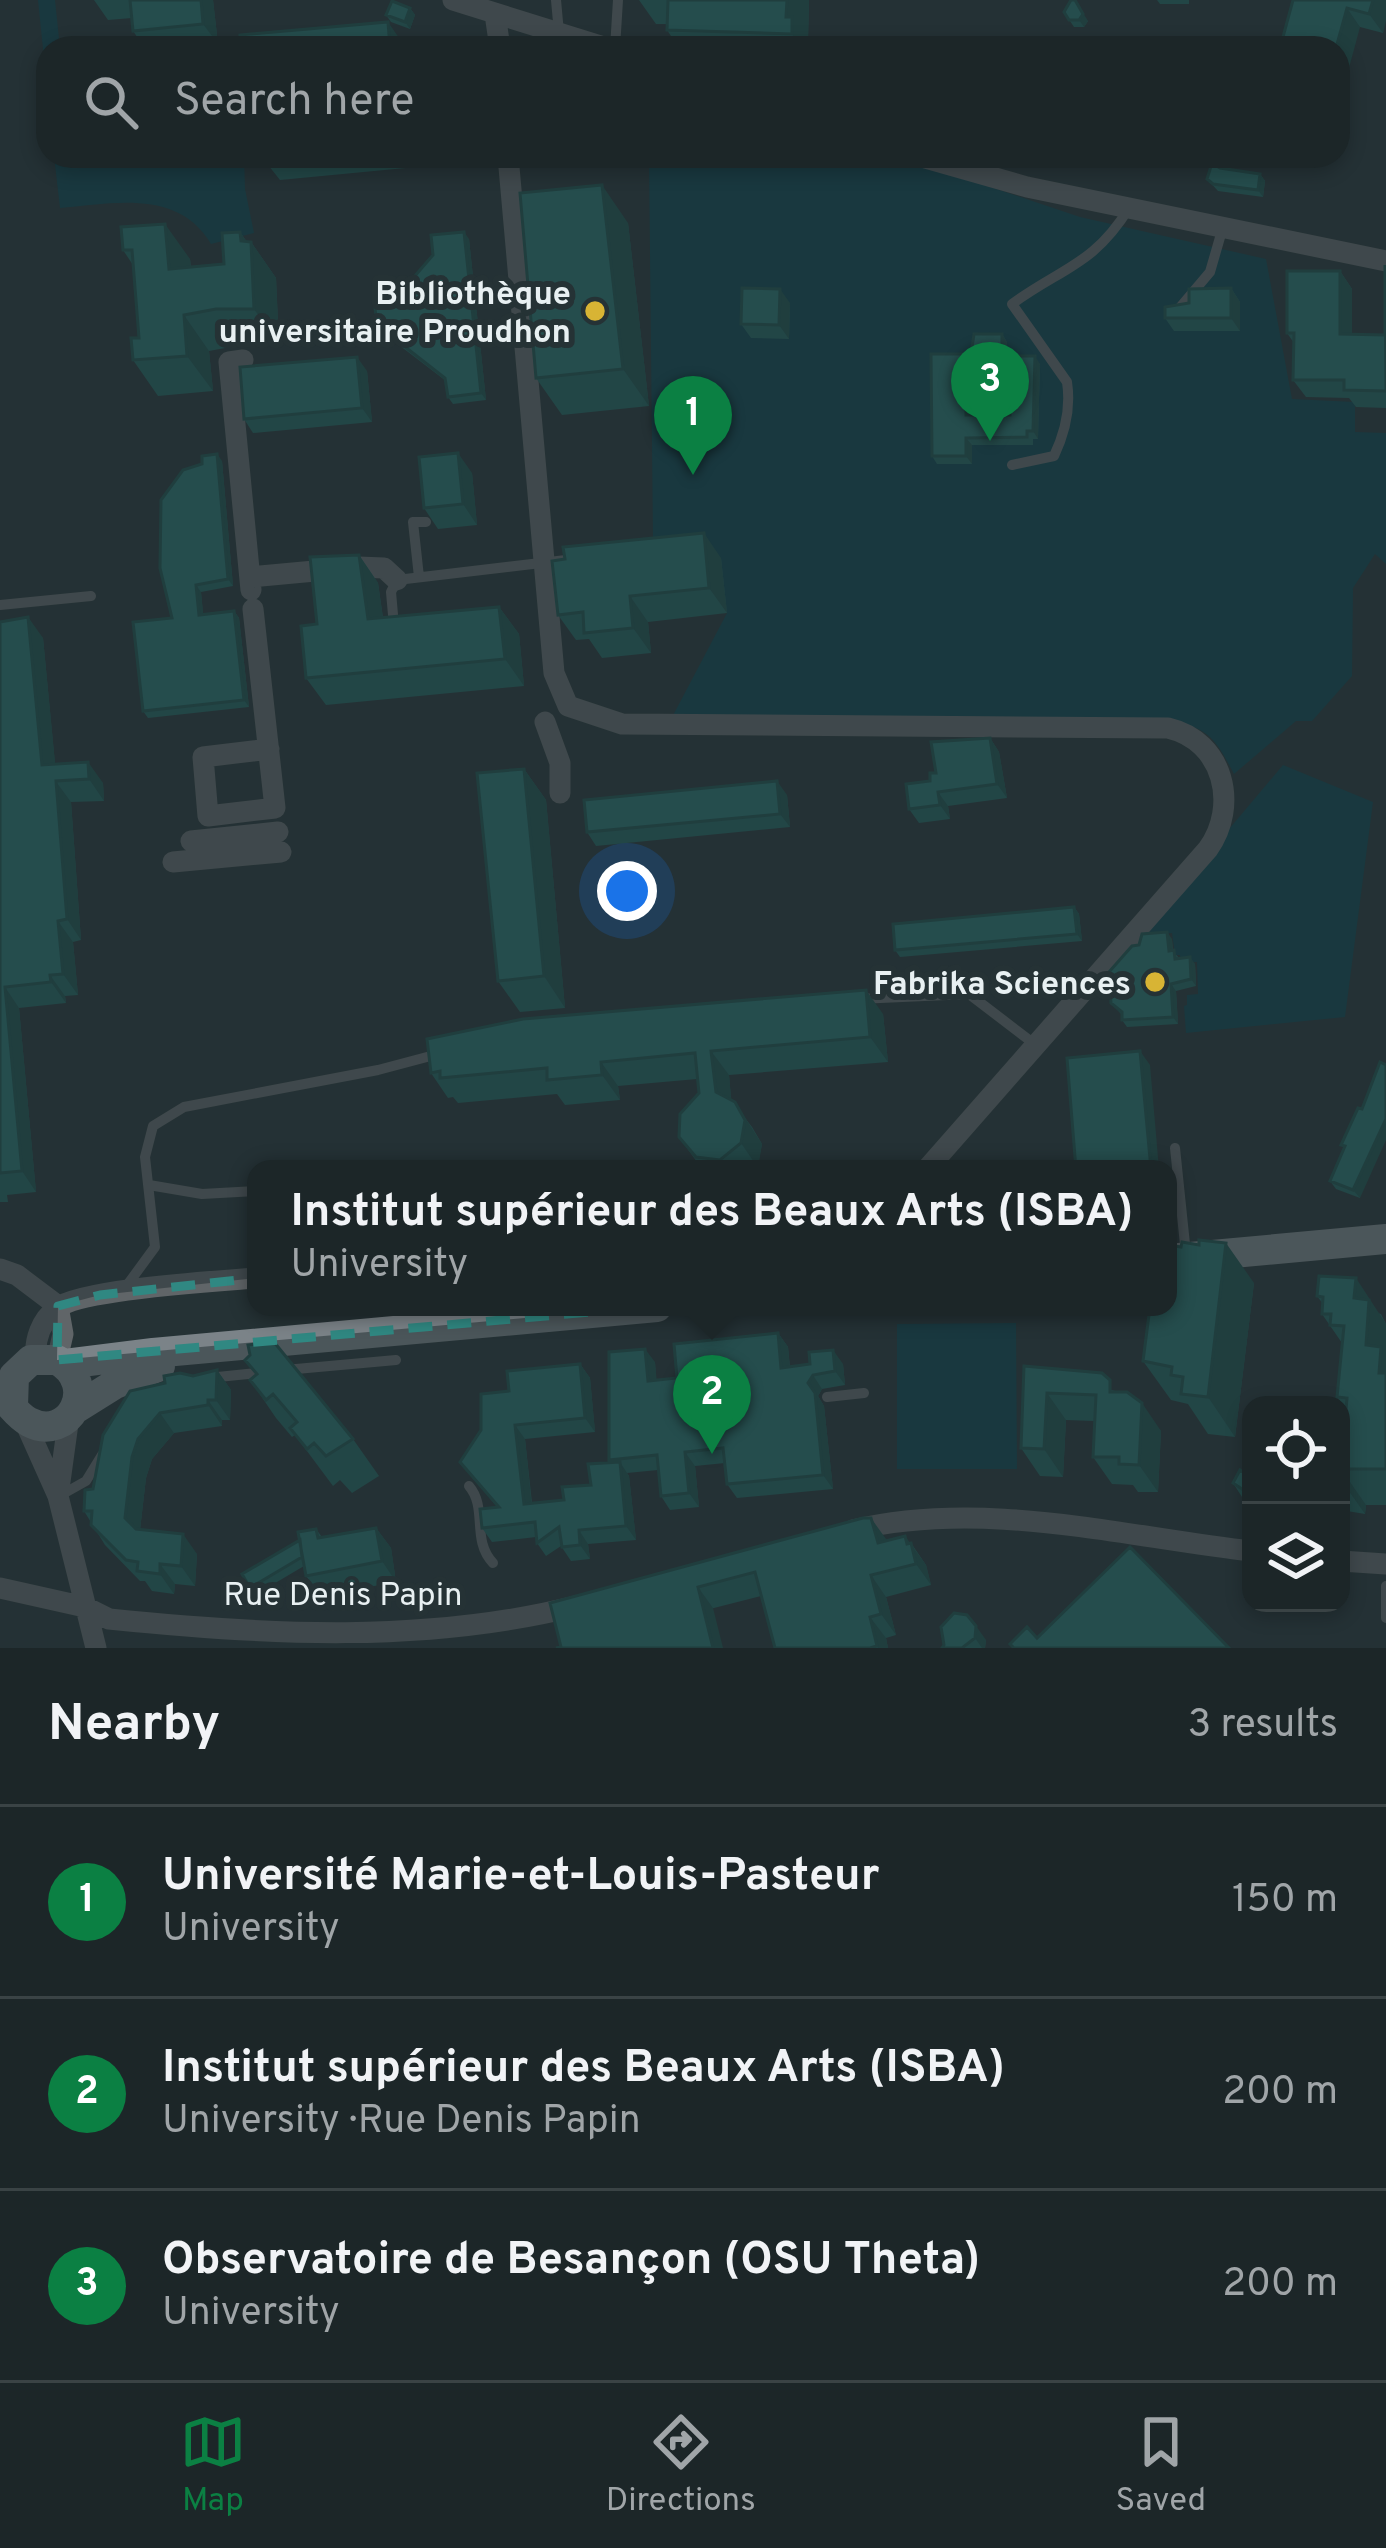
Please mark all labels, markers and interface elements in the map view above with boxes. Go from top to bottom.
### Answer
search box [36,36,1350,168]
icon: search [78,69,144,135]
text: Search here [174,74,414,131]
place label: Bibliothèque universitaire Proudhon [218,275,571,355]
marker: Bibliothèque universitaire Proudhon [582,298,608,324]
pin: 3 [951,342,1029,441]
pin: 1 [654,376,732,475]
your location [597,861,657,921]
place label: Fabrika Sciences [873,965,1131,1007]
marker: Fabrika Sciences [1142,969,1168,995]
popup [247,1160,1177,1316]
text: Institut supérieur des Beaux Arts (ISBA) [291,1185,1133,1242]
text: University [291,1242,468,1291]
pin: 2 [673,1355,751,1454]
map controls [1242,1396,1350,1612]
button: locate [1242,1396,1350,1504]
button: layers [1242,1504,1350,1612]
street label: Rue Denis Papin [223,1576,463,1618]
text: Nearby [48,1694,220,1759]
text: 3 results [1188,1702,1338,1751]
text: Université Marie-et-Louis-Pasteur [162,1849,879,1906]
text: 1 [79,1877,95,1926]
text: 150 m [1232,1877,1338,1926]
text: University [162,1906,340,1955]
text: Institut supérieur des Beaux Arts (ISBA) [162,2041,1005,2098]
text: 2 [75,2069,99,2118]
text: 200 m [1222,2069,1338,2118]
text: University · Rue Denis Papin [162,2098,641,2147]
text: Observatoire de Besançon (OSU Theta) [162,2233,980,2290]
text: 3 [75,2261,99,2310]
text: 200 m [1222,2261,1338,2310]
text: University [162,2290,340,2339]
tab: Map [180,2409,246,2523]
tab: Directions [606,2409,756,2523]
tab: Saved [1115,2409,1206,2523]

